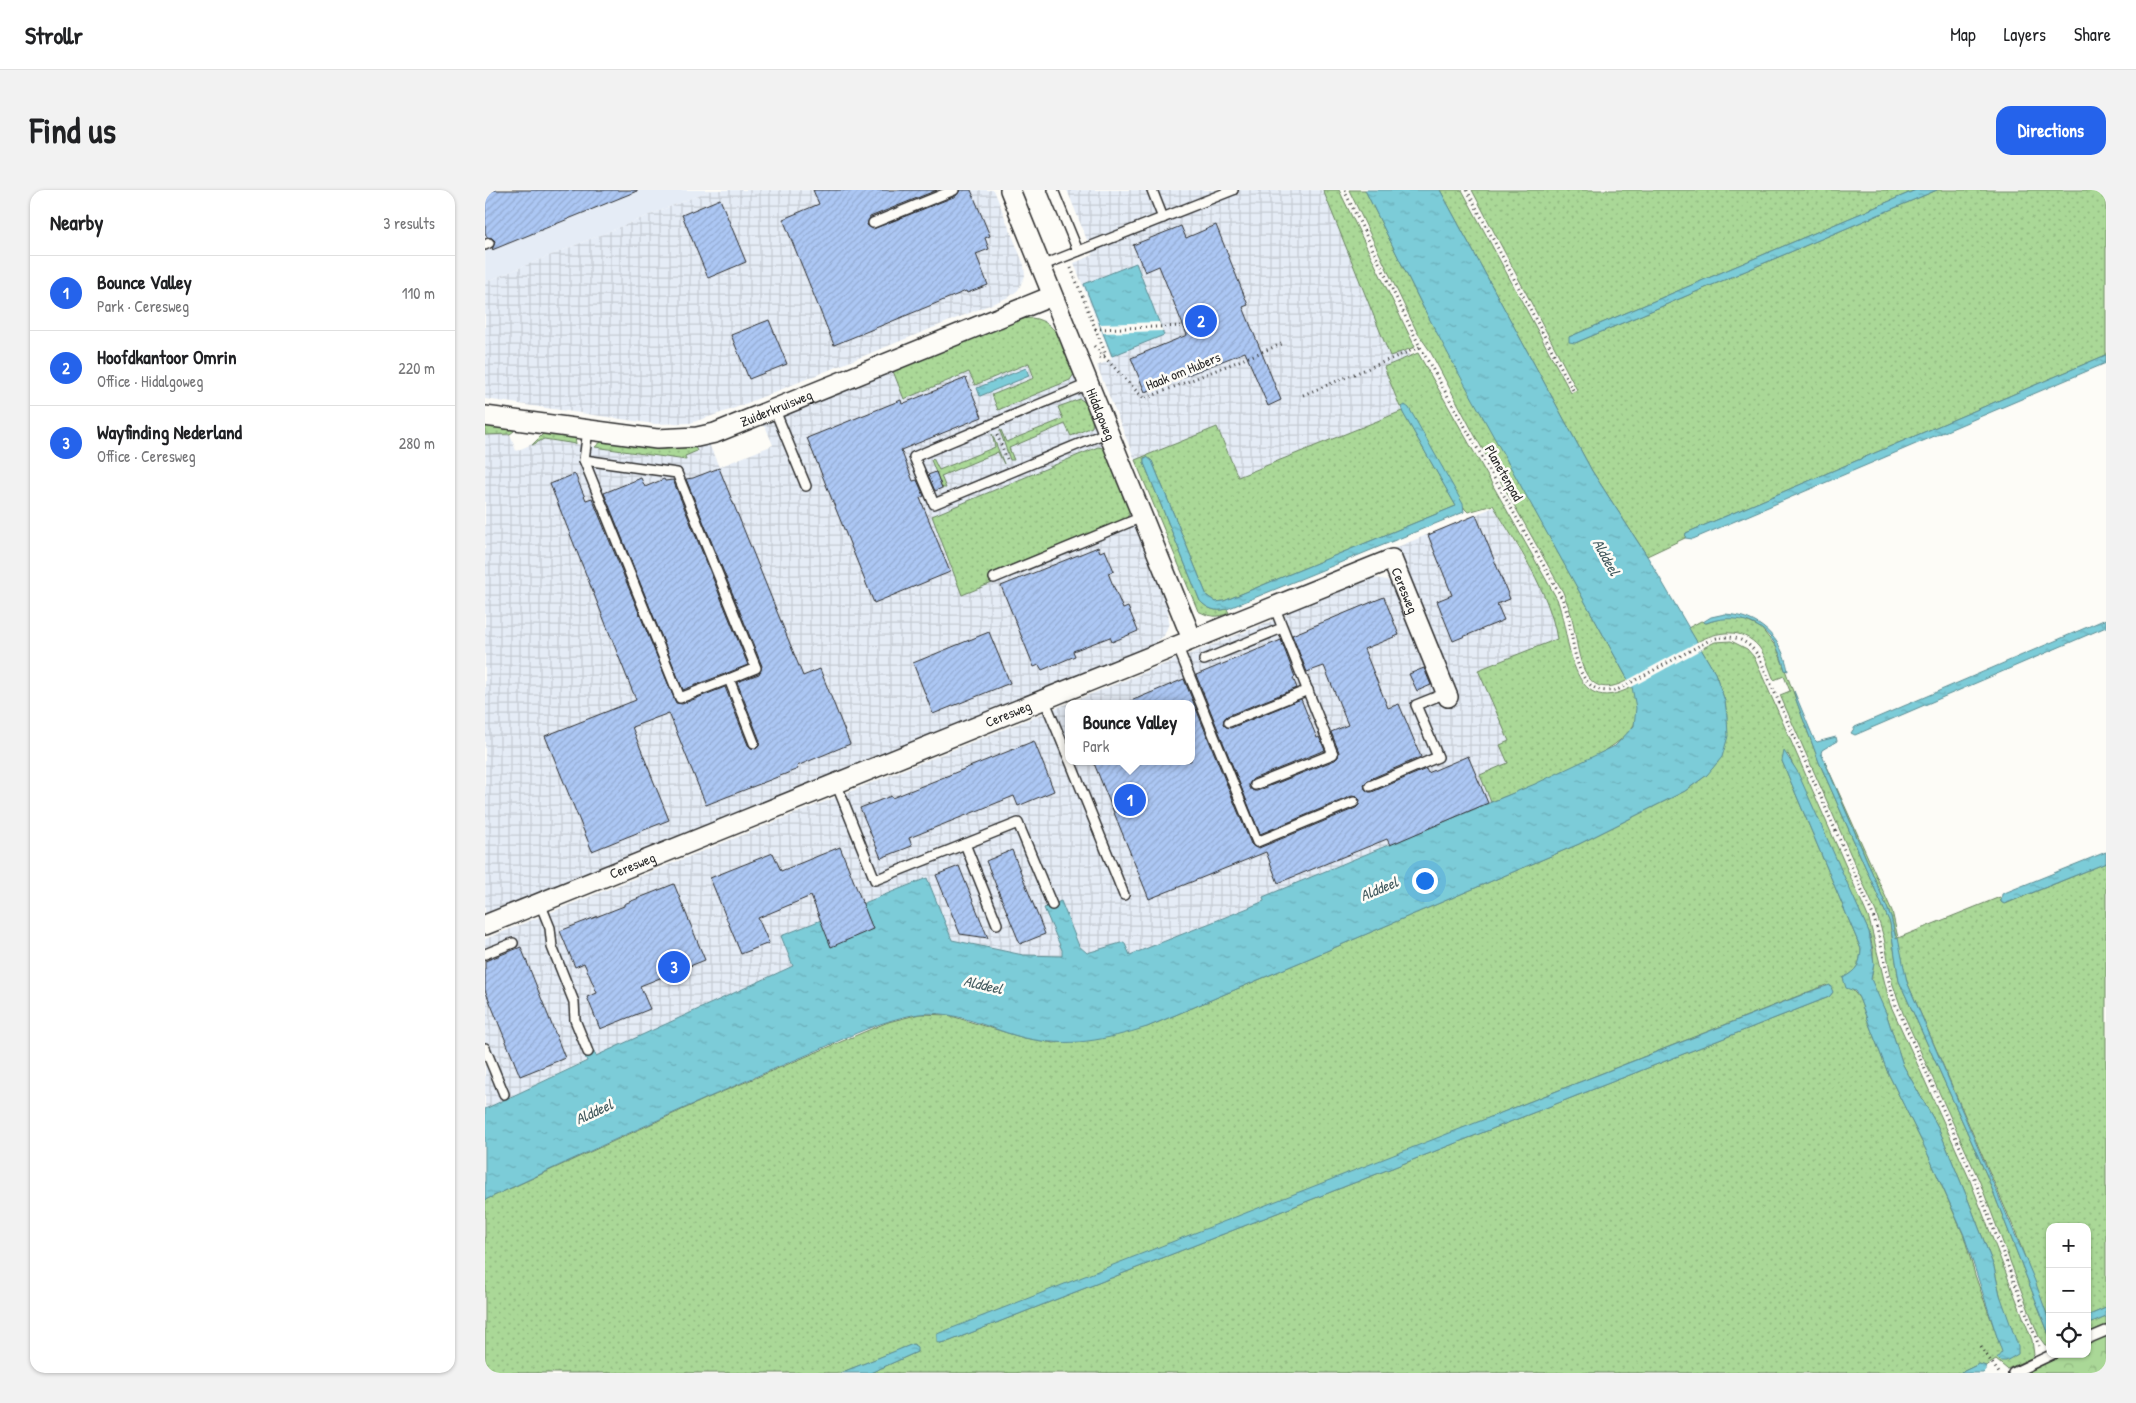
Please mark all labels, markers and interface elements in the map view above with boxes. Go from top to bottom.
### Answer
text: Strollr [25,19,83,51]
text: Map [1950,22,1976,47]
text: Layers [2004,22,2046,47]
text: Share [2074,22,2111,47]
button: Directions [1996,106,2106,155]
text: Find us [30,107,116,154]
text: Nearby [50,208,103,237]
text: 3 results [383,212,435,234]
text: Bounce Valley [97,269,192,295]
text: 1 [63,282,69,304]
text: 110 m [402,282,435,304]
text: Park · Ceresweg [97,295,189,317]
pin: 2 [1185,302,1217,340]
text: Hoofdkantoor Omrin [97,344,237,370]
street label: Haak om Hubers [1143,347,1223,394]
text: 2 [62,357,70,379]
text: 220 m [398,357,435,379]
text: Office · Hidalgoweg [97,370,203,392]
street label: Zuiderkruisweg [737,385,815,431]
street label: Hidalgoweg [1082,385,1120,443]
text: Wayfinding Nederland [97,419,242,445]
text: 3 [62,432,70,454]
text: 280 m [399,432,435,454]
street label: Planetenpad [1480,441,1528,505]
text: Office · Ceresweg [97,445,196,467]
water label: Alddeel [1588,535,1626,580]
street label: Ceresweg [1387,564,1423,616]
street label: Ceresweg [982,696,1034,731]
popup [1065,700,1195,765]
text: Bounce Valley [1083,709,1177,735]
text: Park [1083,735,1109,757]
pin: 1 [1114,781,1146,819]
street label: Ceresweg [606,847,658,883]
your location [1412,868,1438,894]
water label: Alddeel [1357,871,1402,906]
pin: 3 [658,948,690,986]
water label: Alddeel [962,970,1005,999]
water label: Alddeel [572,1093,617,1129]
map controls [2046,1223,2091,1358]
button: + [2046,1223,2091,1268]
button: − [2046,1268,2091,1313]
button: locate [2046,1313,2091,1358]

